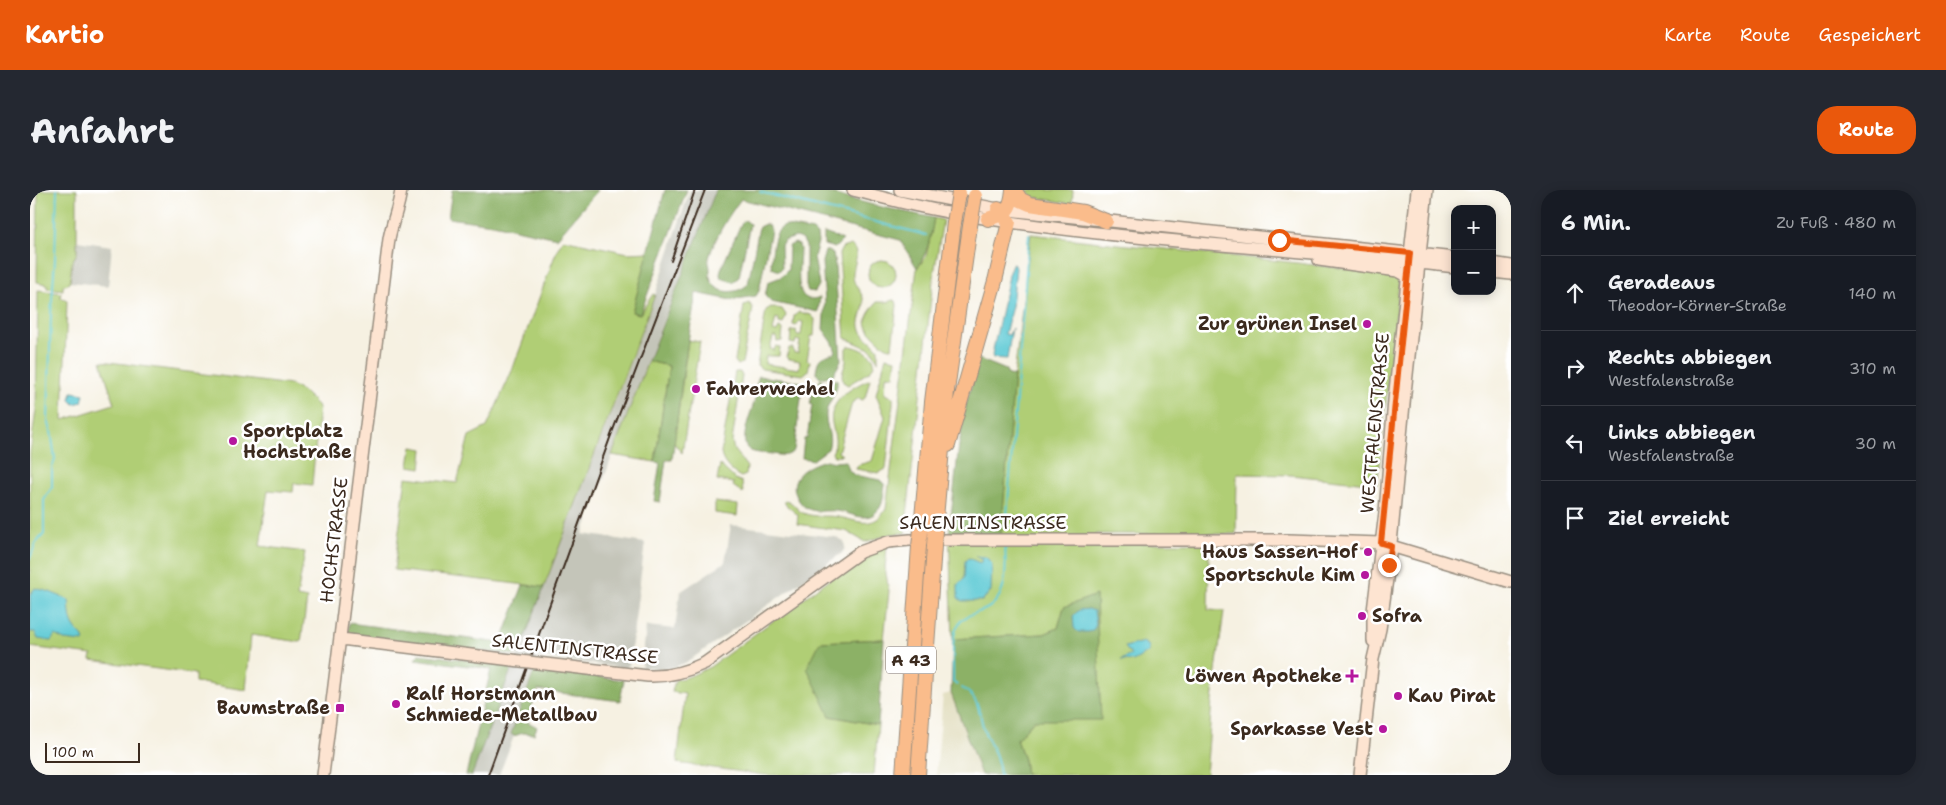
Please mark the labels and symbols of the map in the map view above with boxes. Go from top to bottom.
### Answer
route start [1268,229,1291,252]
place label: Zur grünen Insel [1198,312,1357,336]
marker: Zur grünen Insel [1361,318,1373,330]
street label: WESTFALENSTRASSE [1355,332,1395,514]
place label: Fahrerwechel [706,377,834,401]
marker: Fahrerwechel [690,383,702,395]
place label: Sportplatz Hochstraße [243,419,352,464]
marker: Sportplatz Hochstraße [227,435,239,447]
street label: HOCHSTRASSE [314,476,354,604]
street label: SALENTINSTRASSE [899,511,1067,535]
place label: Haus Sassen-Hof [1202,540,1359,564]
marker: Haus Sassen-Hof [1362,546,1374,558]
route end [1378,554,1401,577]
place label: Sportschule Kim [1205,563,1356,587]
marker: Sportschule Kim [1359,569,1371,581]
place label: Sofra [1372,604,1423,628]
marker: Sofra [1356,610,1368,622]
street label: SALENTINSTRASSE [491,628,659,670]
road number: A 43 [886,646,936,674]
place label: Löwen Apotheke [1185,664,1342,688]
marker: Löwen Apotheke [1346,670,1358,682]
place label: Ralf Horstmann Schmiede-Metallbau [406,682,598,727]
place label: Kau Pirat [1408,684,1496,708]
marker: Kau Pirat [1392,690,1404,702]
place label: Baumstraße [217,696,330,720]
marker: Ralf Horstmann Schmiede-Metallbau [390,698,402,710]
marker: Baumstraße [334,702,346,714]
place label: Sparkasse Vest [1230,717,1373,741]
marker: Sparkasse Vest [1377,723,1389,735]
scale bar [45,740,140,763]

